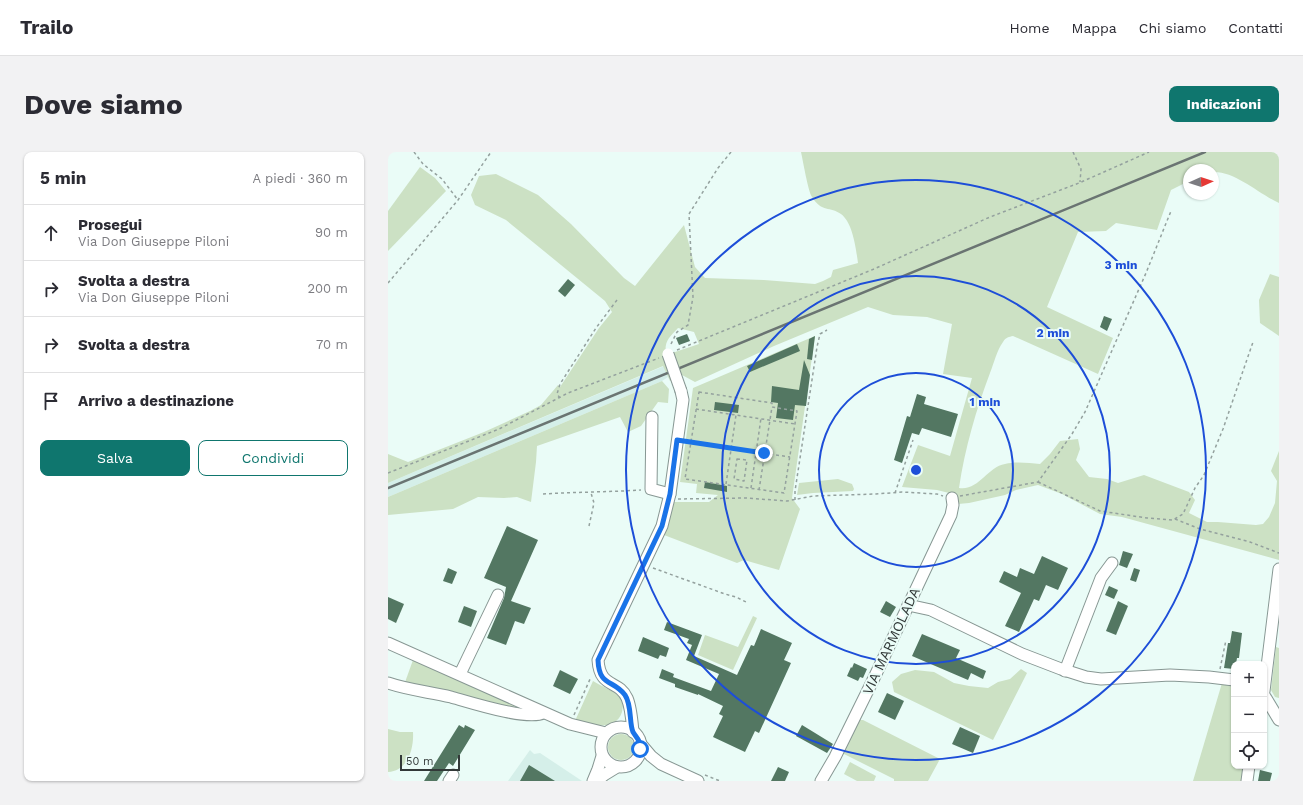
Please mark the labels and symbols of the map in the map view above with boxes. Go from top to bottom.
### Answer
north arrow [1183,164,1219,200]
text: 3 min [1105,258,1137,272]
text: 2 min [1037,326,1069,340]
text: 1 min [970,395,1000,409]
route end [755,444,773,462]
centre of rings [909,463,923,477]
street label: VIA MARMOLADA [859,585,923,697]
route start [631,740,649,758]
scale bar [400,753,460,772]

